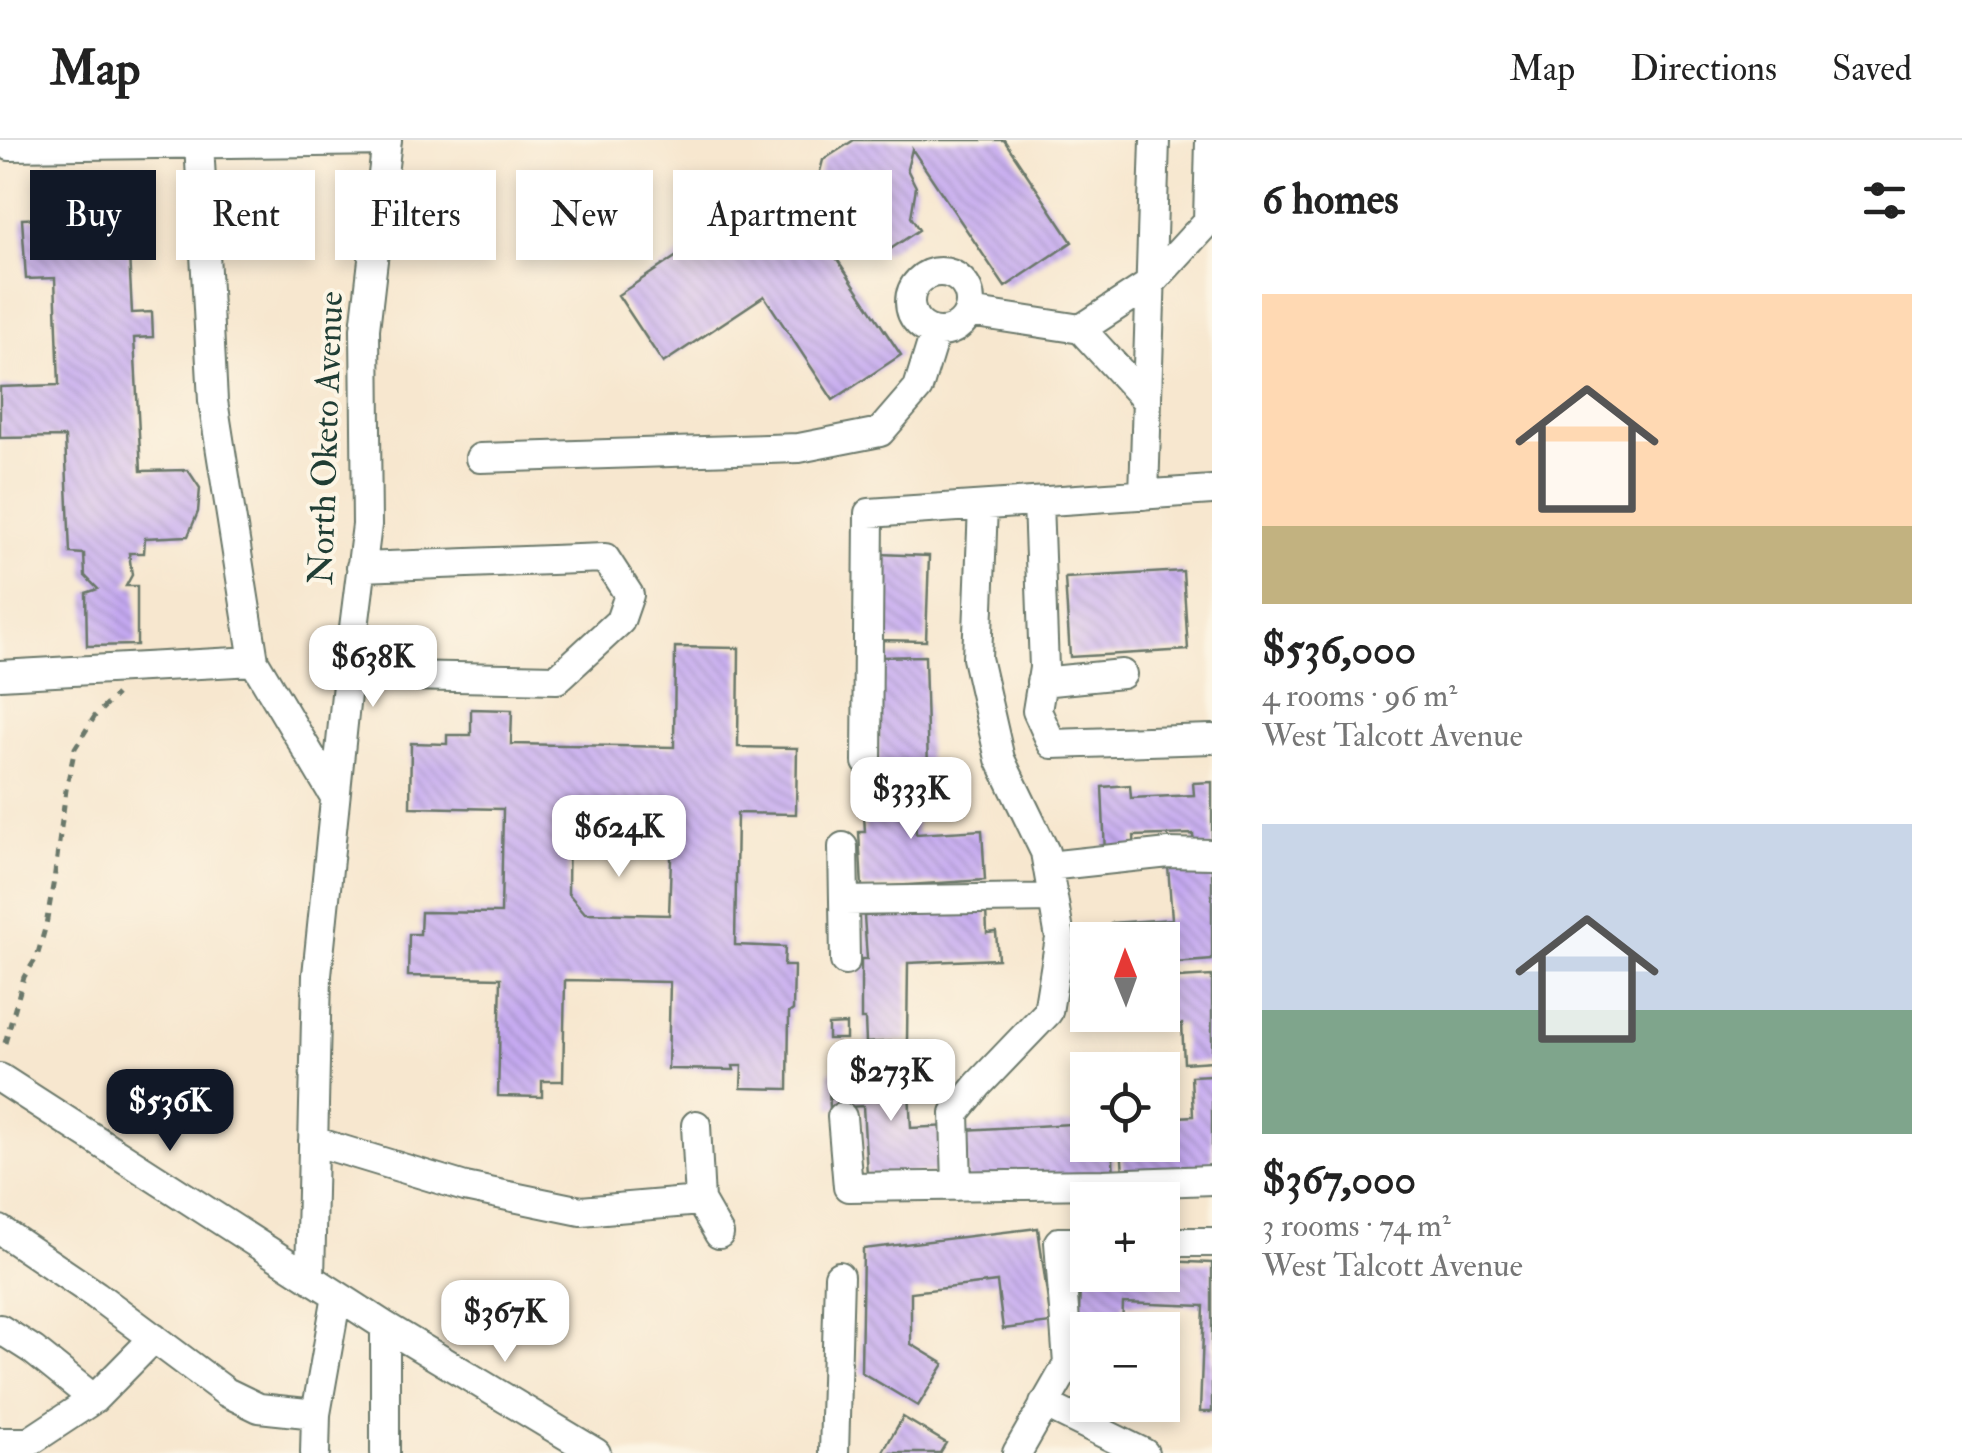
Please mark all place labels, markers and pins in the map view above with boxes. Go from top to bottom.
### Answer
pin: $638K [303,625,443,710]
pin: $333K [841,757,981,842]
pin: $624K [549,795,689,880]
pin: $273K [821,1039,961,1124]
pin: $536K [100,1069,240,1154]
pin: $367K [435,1280,575,1365]

